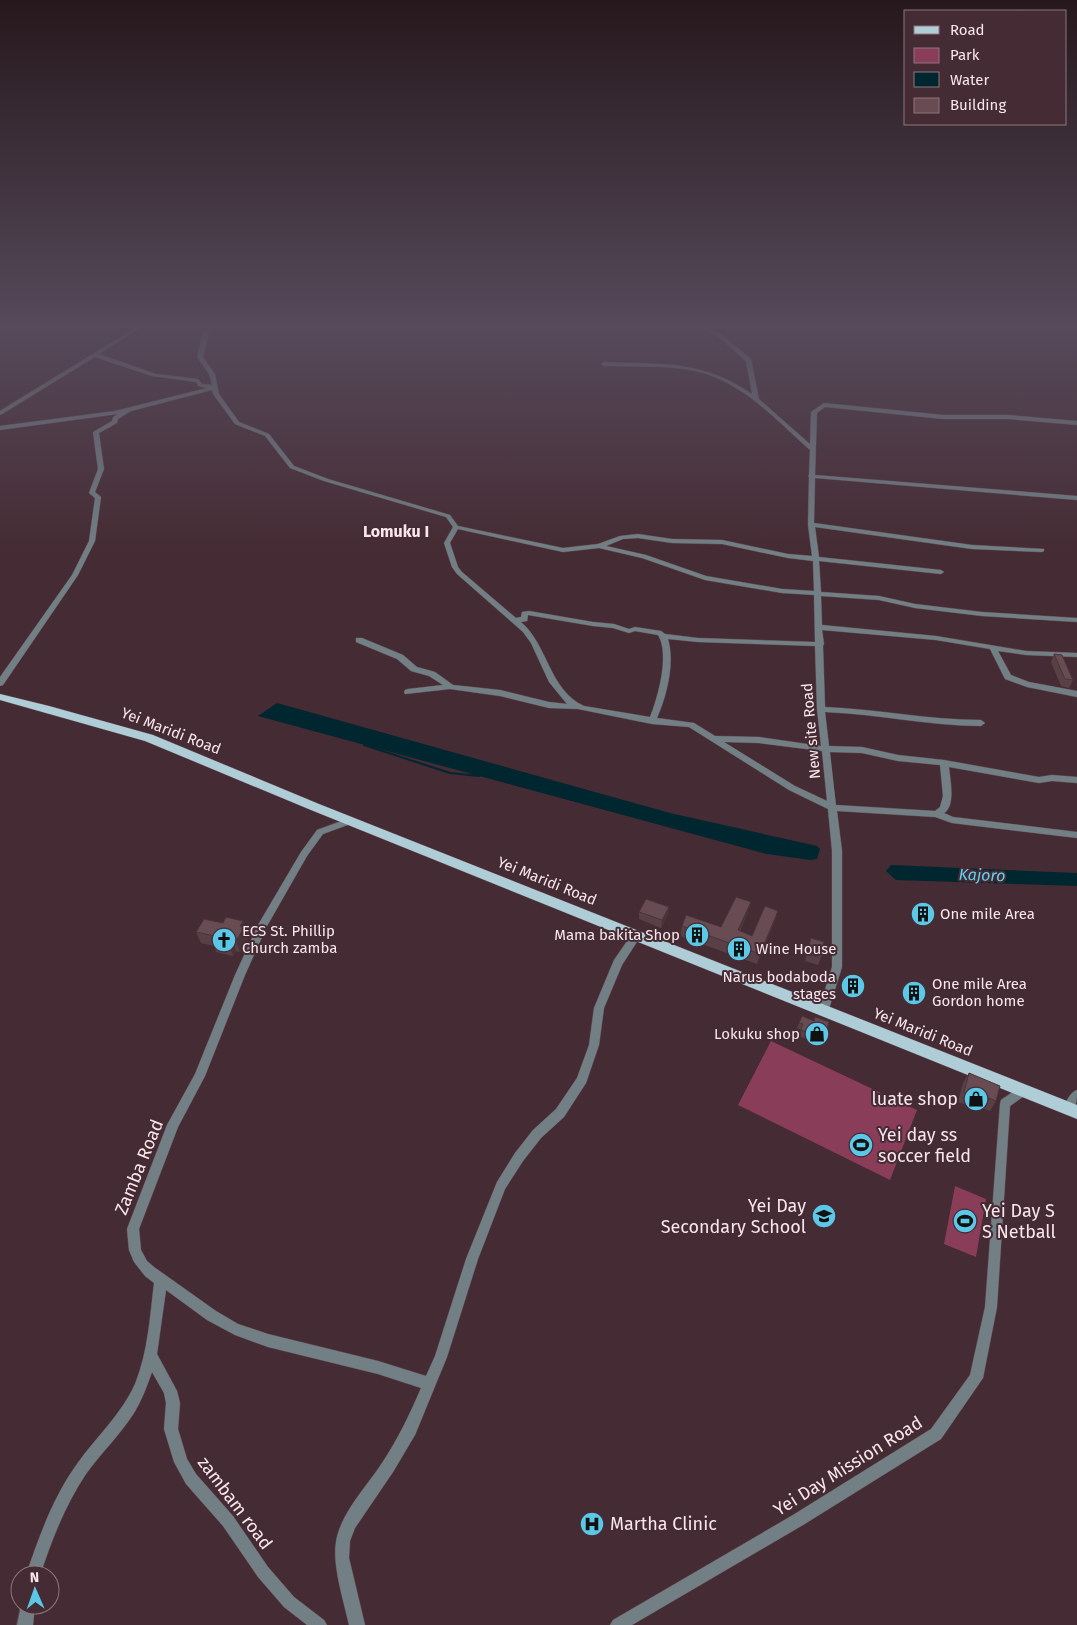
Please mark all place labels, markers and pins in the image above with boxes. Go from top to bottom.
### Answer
building icon: One mile Area [910,901,936,927]
place label: One mile Area [940,905,1035,923]
place label: ECS St. Phillip Church zamba [242,922,337,957]
building icon: Mama bakita Shop [684,922,710,948]
place label: Mama bakita Shop [554,926,680,944]
church icon: ECS St. Phillip Church zamba [211,927,237,953]
building icon: Wine House [726,936,752,962]
place label: Wine House [756,940,836,958]
place label: Narus bodaboda stages [722,968,836,1003]
building icon: Narus bodaboda stages [840,973,866,999]
place label: One mile Area Gordon home [932,975,1027,1010]
building icon: One mile Area Gordon home [901,980,927,1006]
shop icon: Lokuku shop [804,1021,830,1047]
place label: Lokuku shop [714,1025,800,1043]
shop icon: luate shop [963,1086,989,1112]
place label: luate shop [871,1088,958,1110]
place label: Yei day ss soccer field [878,1124,971,1167]
sports icon: Yei day ss soccer field [848,1132,874,1158]
place label: Yei Day Secondary School [661,1195,806,1238]
place label: Yei Day S S Netball [982,1200,1056,1243]
school or university icon: Yei Day Secondary School [811,1203,837,1229]
sports icon: Yei Day S S Netball [952,1208,978,1234]
hospital icon: Martha Clinic [579,1511,605,1537]
place label: Martha Clinic [610,1513,717,1535]

